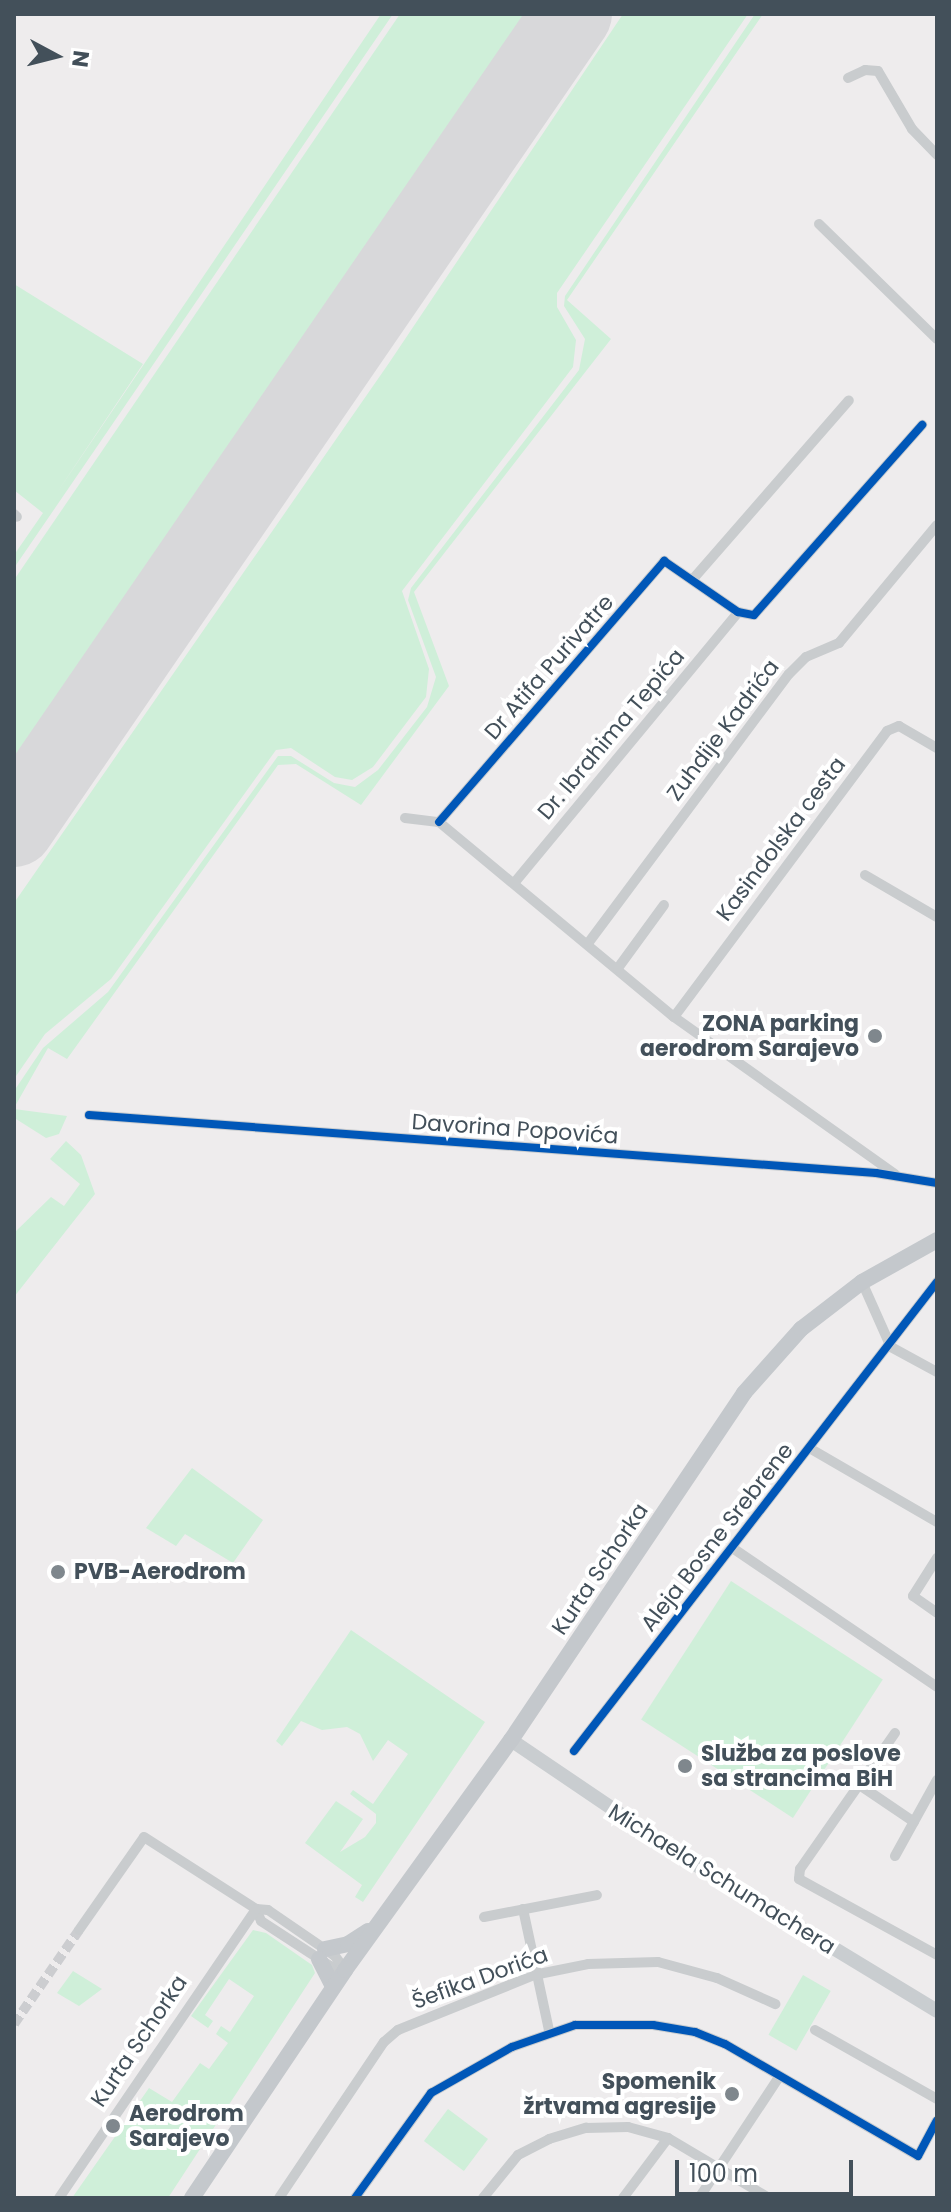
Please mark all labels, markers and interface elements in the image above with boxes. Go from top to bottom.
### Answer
north arrow [16,16,96,96]
text: N [64,49,97,69]
street label: Dr Atifa Purivatre [479,589,619,745]
street label: Dr. Ibrahima Tepića [532,643,690,825]
street label: Zuhdije Kadrića [661,654,785,806]
street label: Kasindolska cesta [711,752,851,926]
place label: ZONA parking aerodrom Sarajevo [640,1010,859,1062]
marker: ZONA parking aerodrom Sarajevo [866,1027,884,1045]
street label: Davorina Popovića [411,1109,619,1149]
street label: Aleja Bosne Srebrene [635,1437,799,1637]
street label: Kurta Schorka [546,1498,654,1640]
place label: PVB-Aerodrom [74,1559,246,1585]
marker: PVB-Aerodrom [49,1563,67,1581]
place label: Služba za poslove sa strancima BiH [701,1740,901,1792]
marker: Služba za poslove sa strancima BiH [676,1757,694,1775]
street label: Michaela Schumachera [604,1798,840,1960]
street label: Šefika Dorića [408,1941,552,2015]
street label: Kurta Schorka [85,1970,193,2112]
place label: Spomenik žrtvama agresije [524,2068,716,2120]
marker: Spomenik žrtvama agresije [723,2085,741,2103]
place label: Aerodrom Sarajevo [129,2100,244,2152]
marker: Aerodrom Sarajevo [104,2117,122,2135]
scale bar [679,2144,857,2194]
text: 100 m [689,2157,758,2190]

